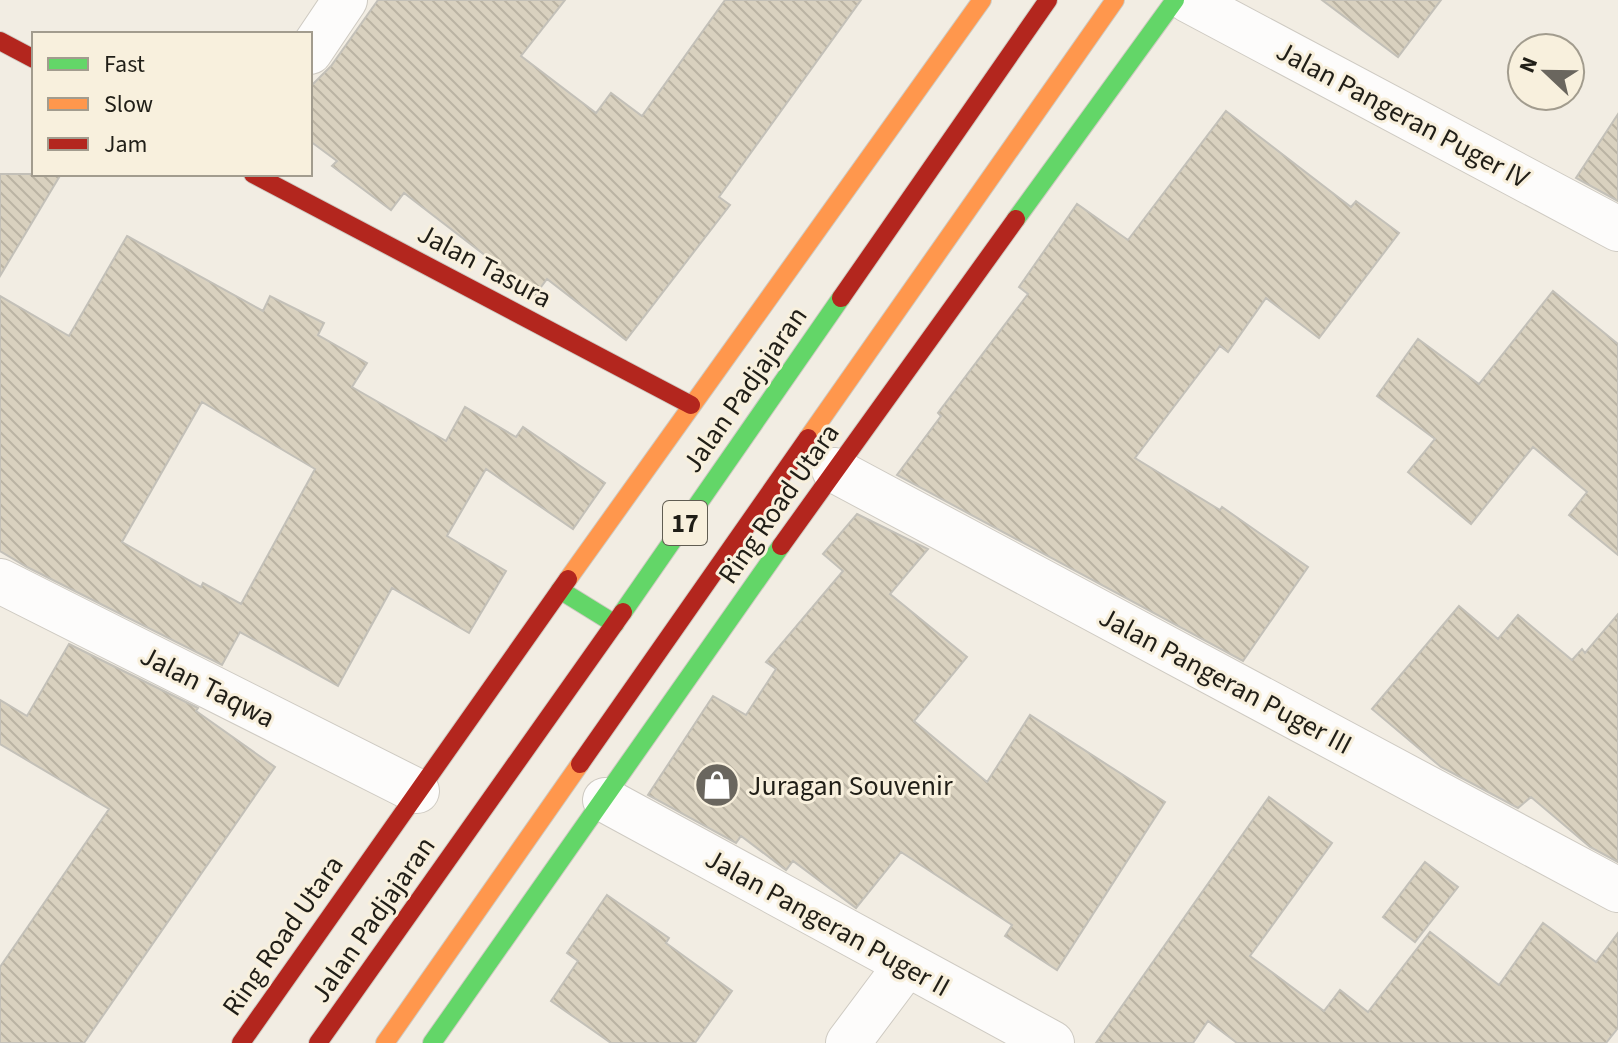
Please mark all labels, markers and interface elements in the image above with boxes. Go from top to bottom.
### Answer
street label: Jalan Pangeran Puger IV [1269,31,1537,199]
legend [32,32,312,176]
north arrow [1506,32,1586,112]
text: Fast [104,47,145,82]
text: N [1511,52,1546,78]
text: Slow [104,87,153,122]
text: Jam [104,127,148,162]
street label: Jalan Tasura [410,214,559,318]
street label: Jalan Padjajaran [673,298,817,481]
street label: Ring Road Utara [709,415,849,592]
road number: 17 [663,501,707,545]
street label: Jalan Pangeran Puger III [1092,597,1359,765]
street label: Jalan Taqwa [133,636,282,738]
shop icon: Juragan Souvenir [693,761,741,809]
place label: Juragan Souvenir [748,766,953,806]
street label: Jalan Padjajaran [301,828,445,1011]
street label: Jalan Pangeran Puger II [698,839,957,1007]
street label: Ring Road Utara [213,847,353,1024]

